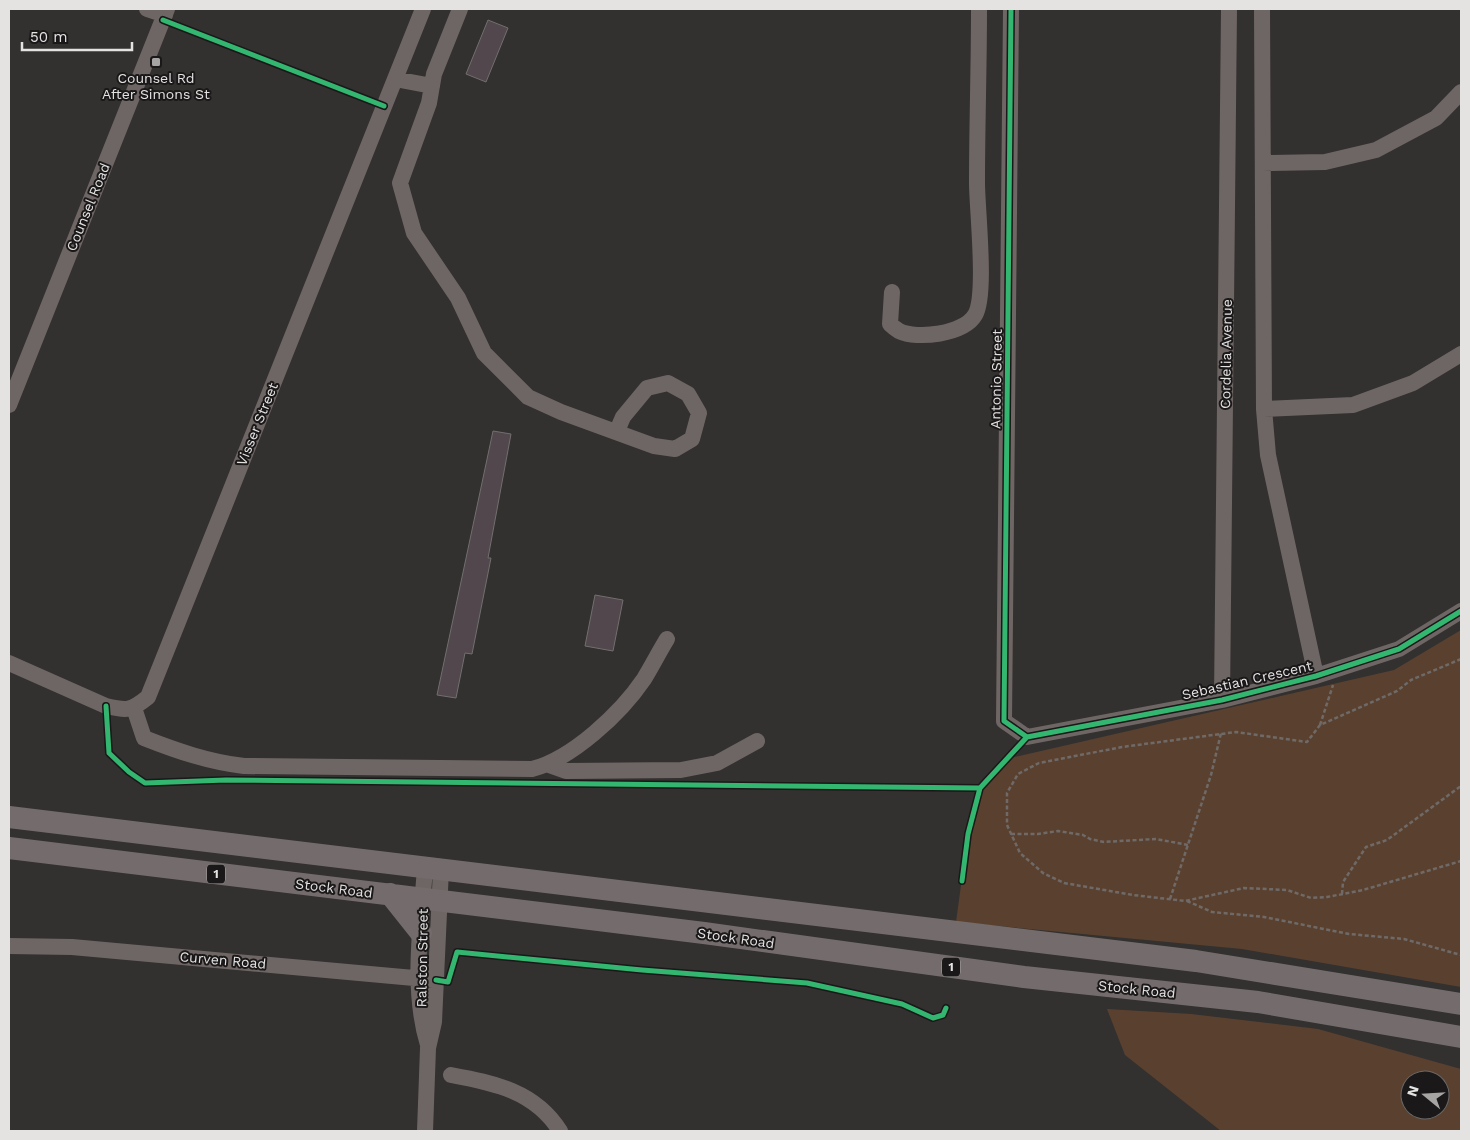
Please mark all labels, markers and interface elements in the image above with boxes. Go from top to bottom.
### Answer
scale bar [22,20,132,52]
text: 50 m [30,28,67,46]
marker: Counsel Rd After Simons St [150,56,162,68]
place label: Counsel Rd After Simons St [102,70,210,102]
street label: Counsel Road [63,161,113,253]
street label: Cordelia Avenue [1217,299,1235,409]
street label: Antonio Street [987,329,1005,429]
street label: Visser Street [233,380,281,468]
street label: Sebastian Crescent [1180,657,1314,703]
road number: 1 [207,864,225,884]
street label: Stock Road [294,875,374,901]
street label: Ralston Street [413,908,431,1008]
street label: Stock Road [696,925,776,951]
street label: Curven Road [179,948,267,972]
road number: 1 [942,958,960,976]
street label: Stock Road [1098,977,1176,1001]
north arrow [1400,1070,1450,1120]
text: N [1403,1084,1422,1098]

